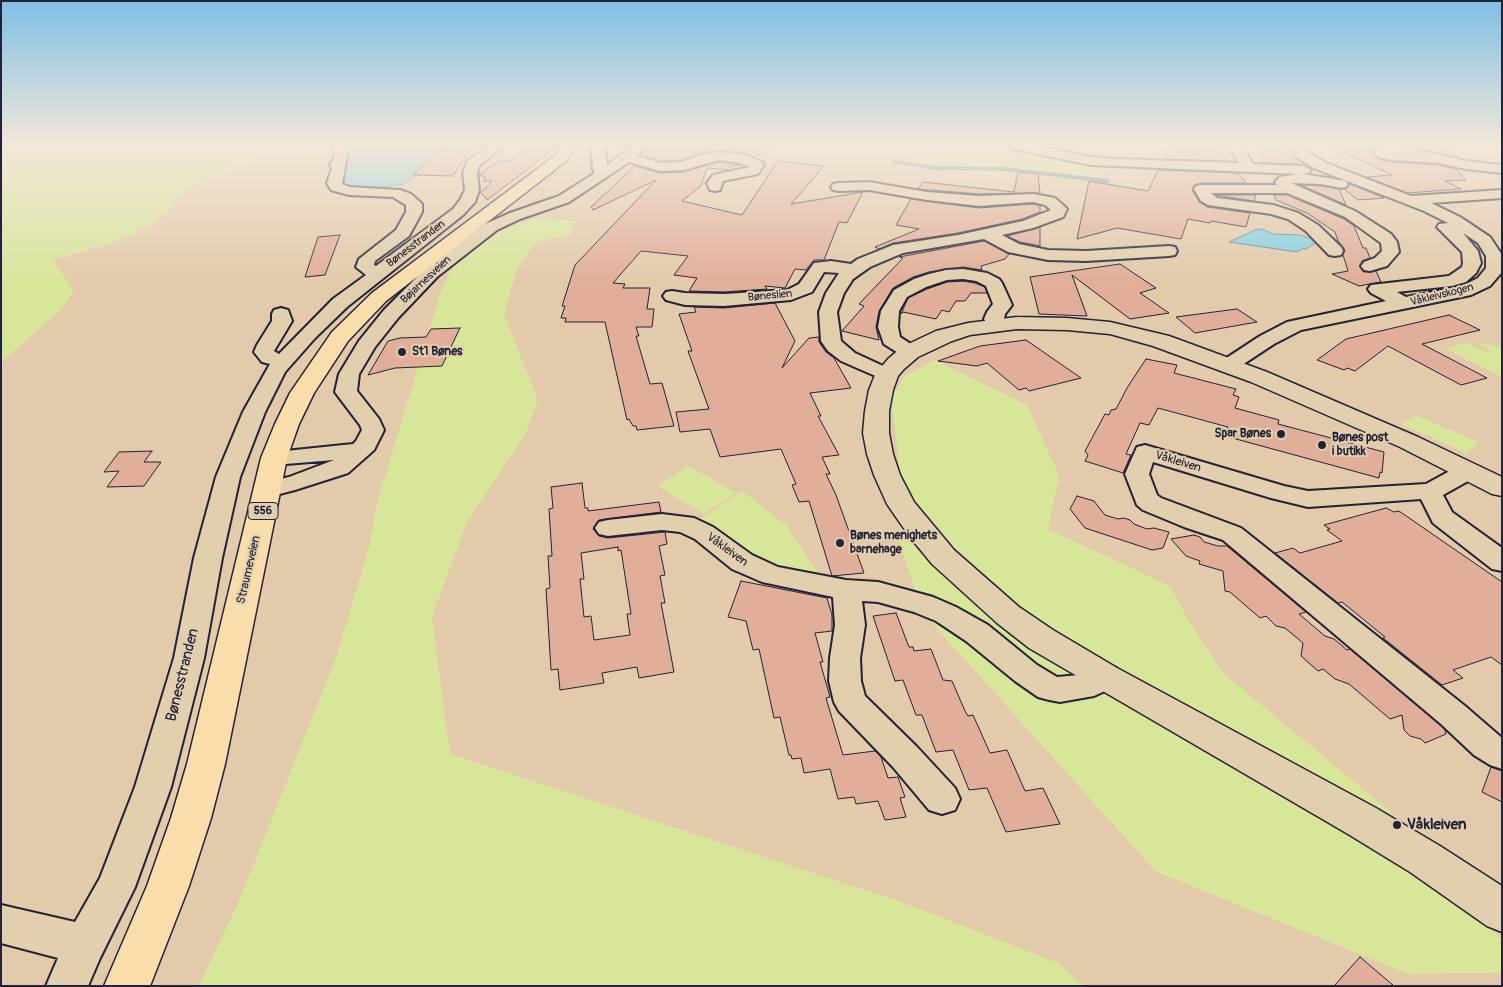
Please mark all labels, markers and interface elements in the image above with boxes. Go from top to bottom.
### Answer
street label: Bønesstranden [384,218,448,270]
street label: Bøjarnesveien [398,253,454,307]
street label: Våkleivskogen [1409,281,1475,309]
street label: Bøneslien [747,287,793,305]
place label: St1 Bønes [412,345,462,359]
marker: St1 Bønes [396,346,408,358]
place label: Spar Bønes [1215,427,1271,441]
marker: Spar Bønes [1275,428,1287,440]
place label: Bønes post i butikk [1332,431,1388,459]
marker: Bønes post i butikk [1316,439,1328,451]
street label: Våkleiven [1153,448,1203,476]
road number: 556 [248,502,278,520]
place label: Bønes menighets barnehage [850,529,937,557]
street label: Våkleiven [704,530,750,570]
street label: Straumeveien [234,534,264,606]
marker: Bønes menighets barnehage [834,537,846,549]
street label: Bønesstranden [163,627,203,723]
place label: Våkleiven [1407,816,1466,834]
marker: Våkleiven [1391,819,1403,831]

